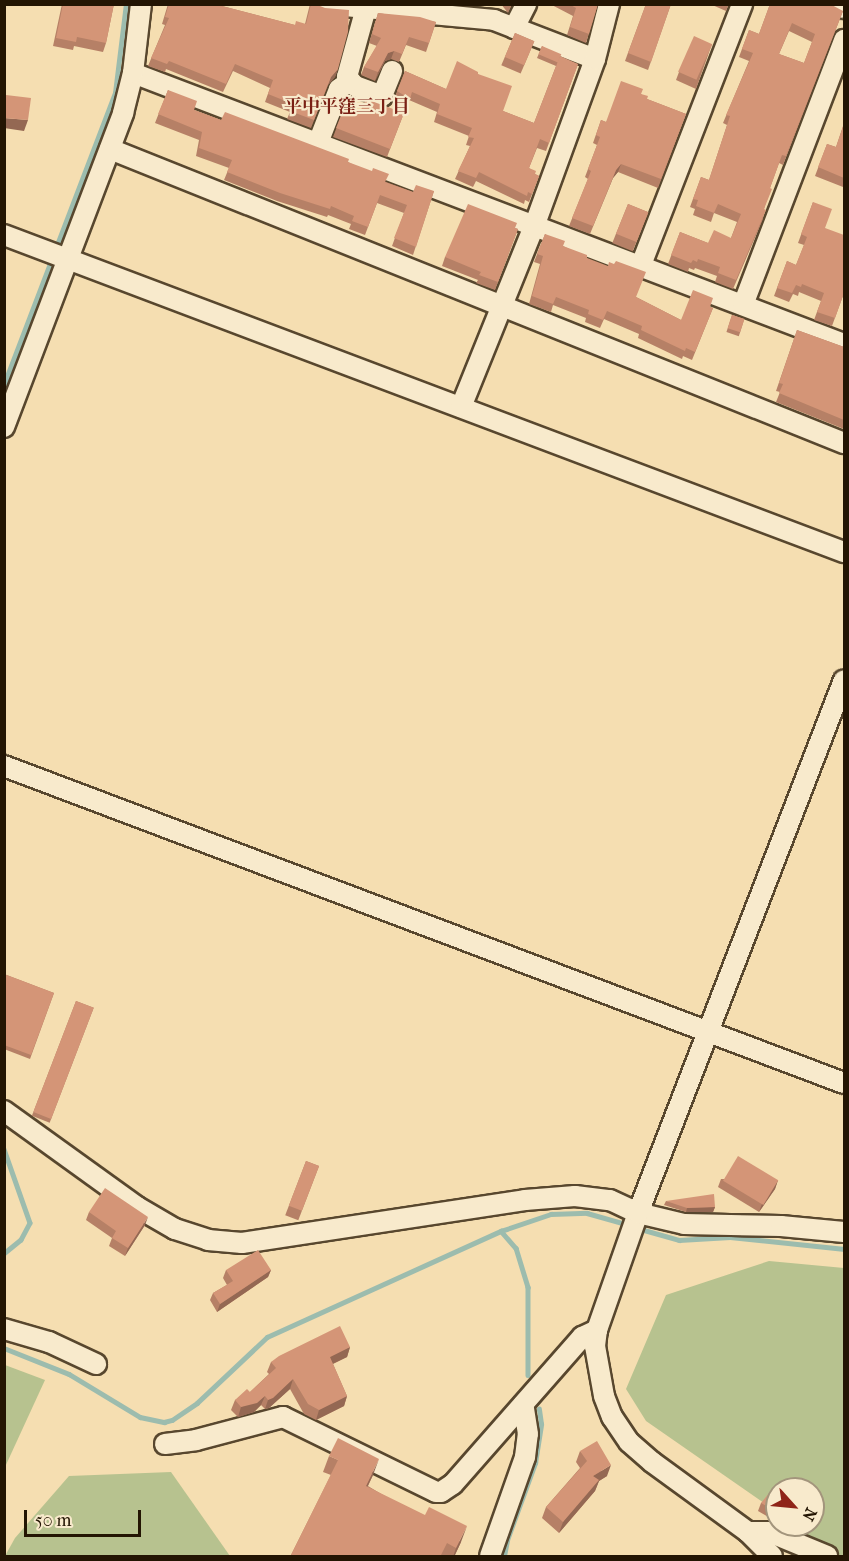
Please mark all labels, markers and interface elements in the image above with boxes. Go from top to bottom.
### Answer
district label: 平中平窪三丁目 [284,96,410,118]
north arrow [765,1477,825,1537]
scale bar [27,1498,144,1536]
text: N [798,1505,821,1524]
text: 50 m [35,1510,71,1531]

